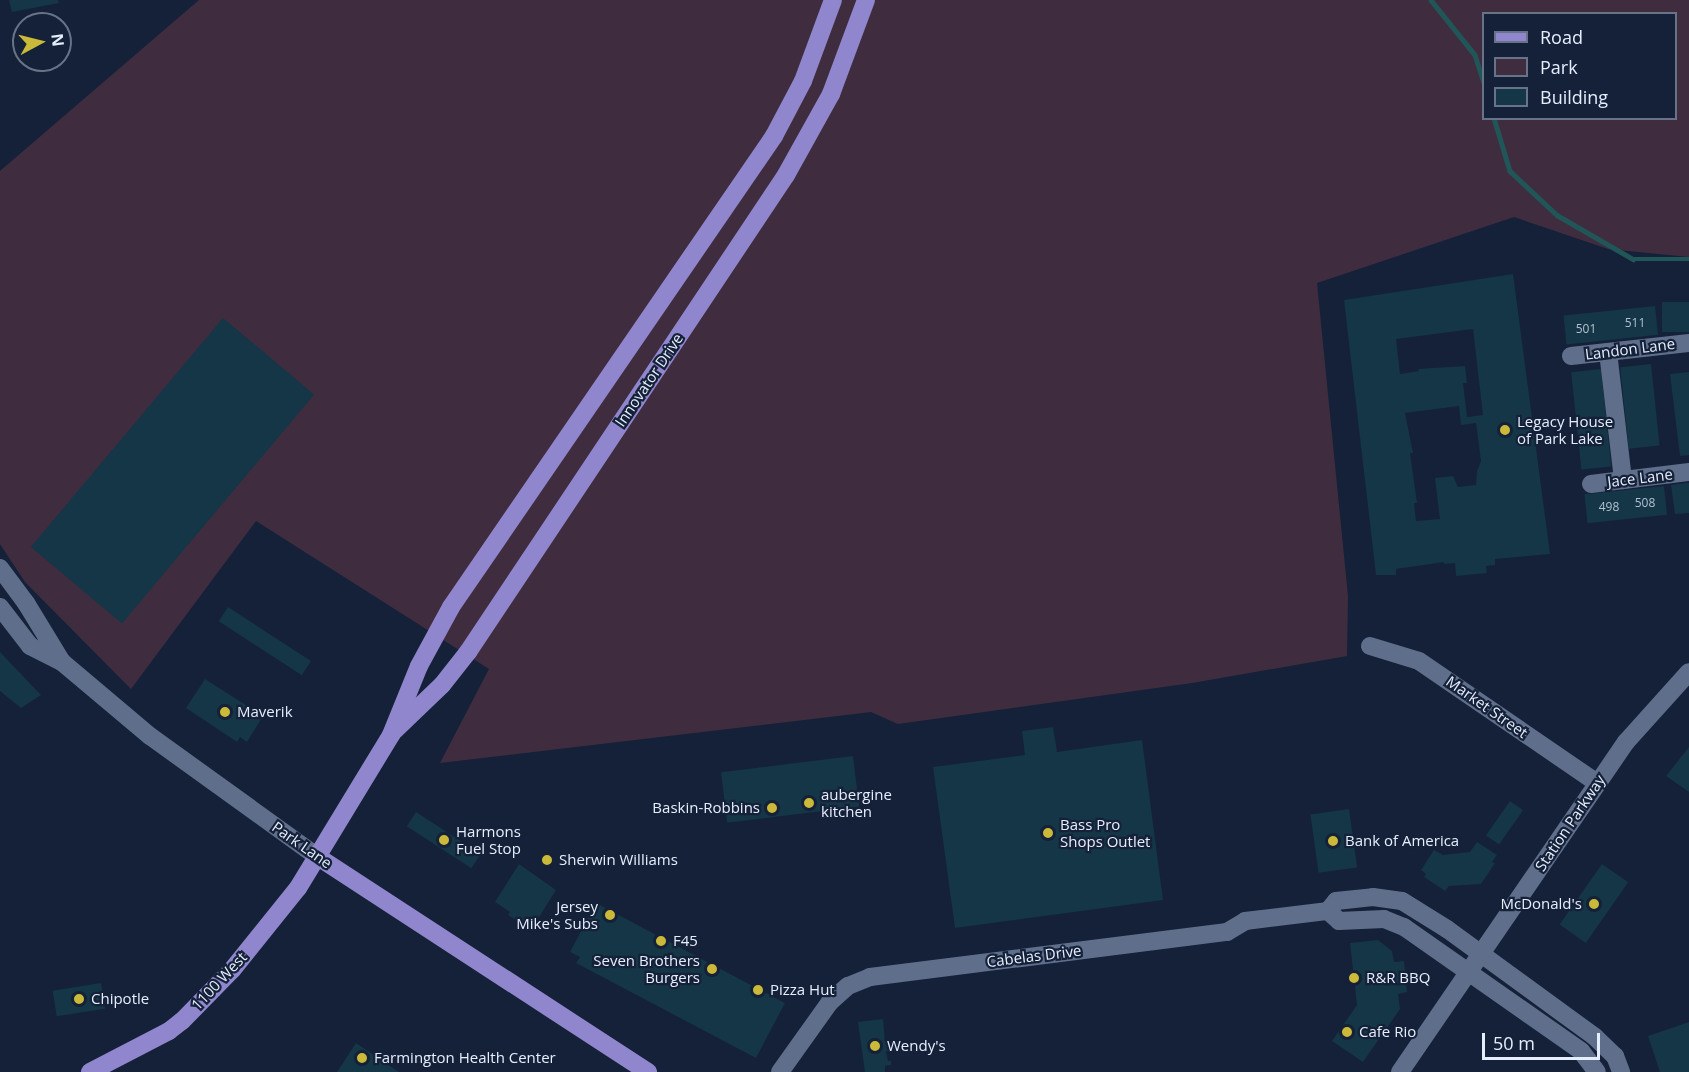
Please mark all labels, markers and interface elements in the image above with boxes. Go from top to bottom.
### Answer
north arrow [12,12,72,72]
legend [1482,12,1677,120]
text: Road [1540,25,1583,49]
text: N [46,32,70,48]
text: Park [1540,55,1578,79]
text: Building [1540,85,1608,109]
house number: 511 [1625,316,1645,330]
house number: 501 [1576,322,1596,336]
street label: Innovator Drive [611,330,687,430]
street label: Landon Lane [1584,335,1676,363]
place label: Legacy House of Park Lake [1517,412,1613,447]
marker: Legacy House of Park Lake [1498,423,1512,437]
street label: Jace Lane [1606,465,1674,491]
house number: 508 [1635,496,1655,510]
house number: 498 [1599,500,1619,514]
street label: Market Street [1443,672,1531,742]
place label: Maverik [237,703,293,721]
marker: Maverik [218,705,232,719]
street label: Station Parkway [1531,772,1609,874]
place label: aubergine kitchen [821,785,892,820]
marker: aubergine kitchen [802,796,816,810]
place label: Baskin-Robbins [652,799,760,817]
marker: Baskin-Robbins [765,801,779,815]
place label: Bass Pro Shops Outlet [1060,815,1150,850]
street label: Park Lane [269,818,335,872]
place label: Harmons Fuel Stop [456,822,521,857]
marker: Bass Pro Shops Outlet [1041,826,1055,840]
place label: Bank of America [1345,832,1459,850]
marker: Harmons Fuel Stop [437,833,451,847]
marker: Bank of America [1326,834,1340,848]
place label: Sherwin Williams [559,851,678,869]
marker: Sherwin Williams [540,853,554,867]
place label: McDonald's [1500,895,1582,913]
place label: Jersey Mike's Subs [516,897,598,932]
marker: McDonald's [1587,897,1601,911]
marker: Jersey Mike's Subs [603,908,617,922]
place label: F45 [673,932,698,950]
marker: F45 [654,934,668,948]
street label: Cabelas Drive [986,941,1082,971]
street label: 1100 West [188,948,250,1014]
place label: Seven Brothers Burgers [593,951,700,986]
marker: Seven Brothers Burgers [705,962,719,976]
place label: R&R BBQ [1366,969,1430,987]
marker: R&R BBQ [1347,971,1361,985]
place label: Pizza Hut [770,981,835,999]
marker: Pizza Hut [751,983,765,997]
place label: Chipotle [91,990,149,1008]
marker: Chipotle [72,992,86,1006]
scale bar [1485,1021,1604,1059]
place label: Cafe Rio [1359,1023,1416,1041]
marker: Cafe Rio [1340,1025,1354,1039]
text: 50 m [1493,1031,1535,1055]
place label: Wendy's [887,1037,946,1055]
marker: Wendy's [868,1039,882,1053]
place label: Farmington Health Center [374,1049,556,1067]
marker: Farmington Health Center [355,1051,369,1065]

